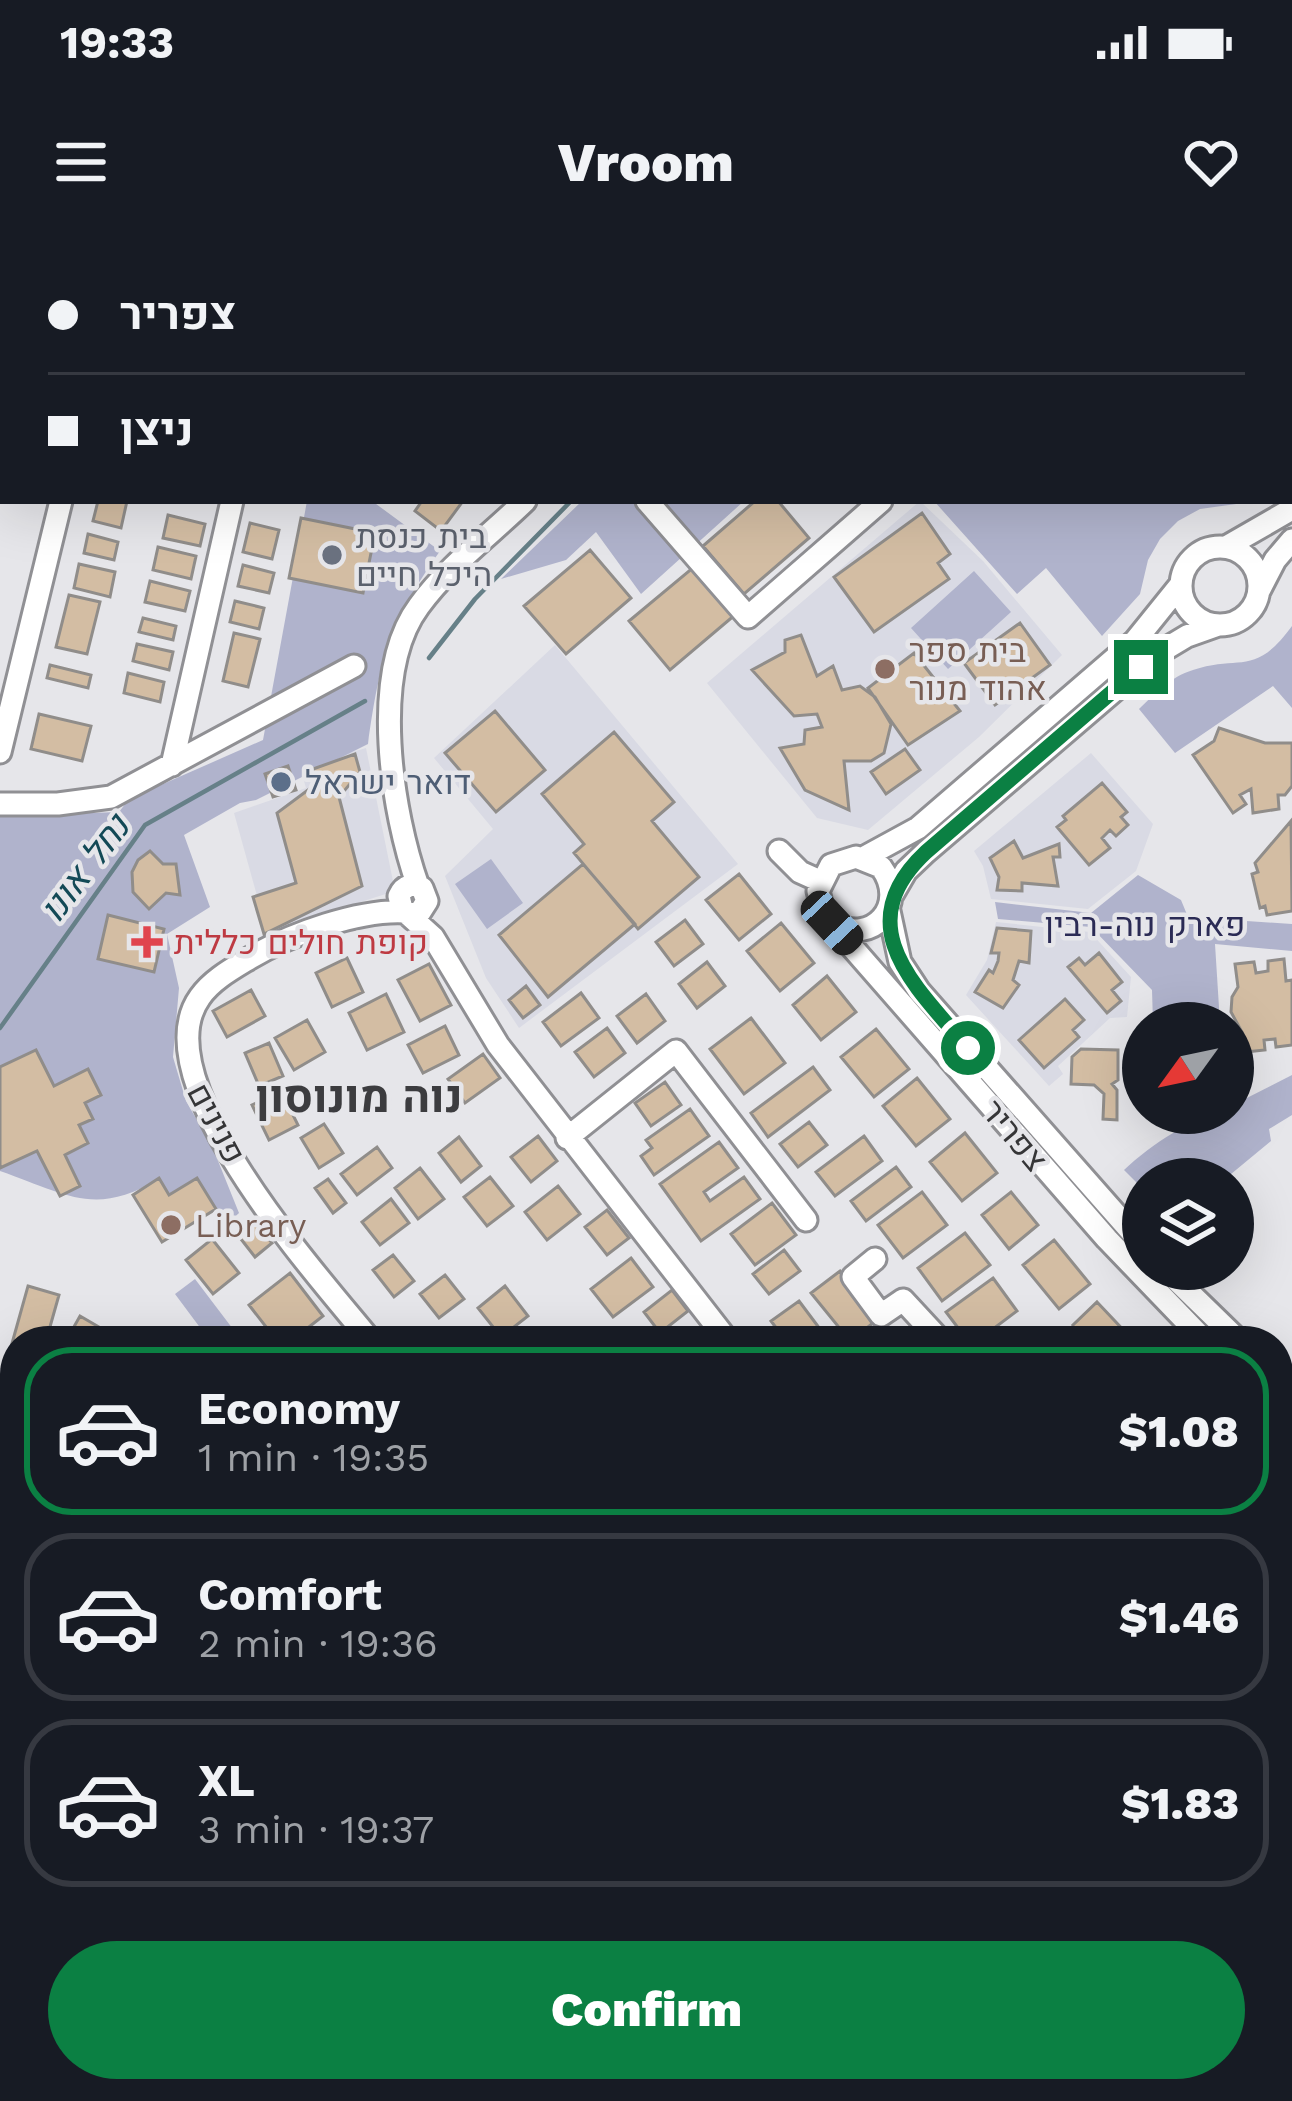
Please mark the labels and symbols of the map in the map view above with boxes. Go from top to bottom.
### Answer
place label: בית כנסת היכל חיים [356,517,492,594]
marker: בית כנסת היכל חיים [319,542,345,568]
place label: בית ספר אהוד מנור [909,631,1047,708]
route end [1114,640,1168,694]
marker: בית ספר אהוד מנור [872,656,898,682]
place label: דואר ישראל [305,763,471,802]
marker: דואר ישראל [268,769,294,795]
water label: נחל אונו [31,805,140,930]
car [794,884,870,962]
park label: פארק נוה-רבין [1045,905,1245,944]
place label: קופת חולים כללית [174,923,428,962]
marker: קופת חולים כללית [131,926,163,958]
north arrow [1122,1002,1254,1134]
route start [941,1021,995,1075]
district label: נוה מונוסון [256,1070,462,1123]
street label: פנינים [179,1076,254,1170]
street label: צפריר [974,1092,1056,1179]
place label: Library [195,1206,306,1245]
marker: Library [158,1212,184,1238]

